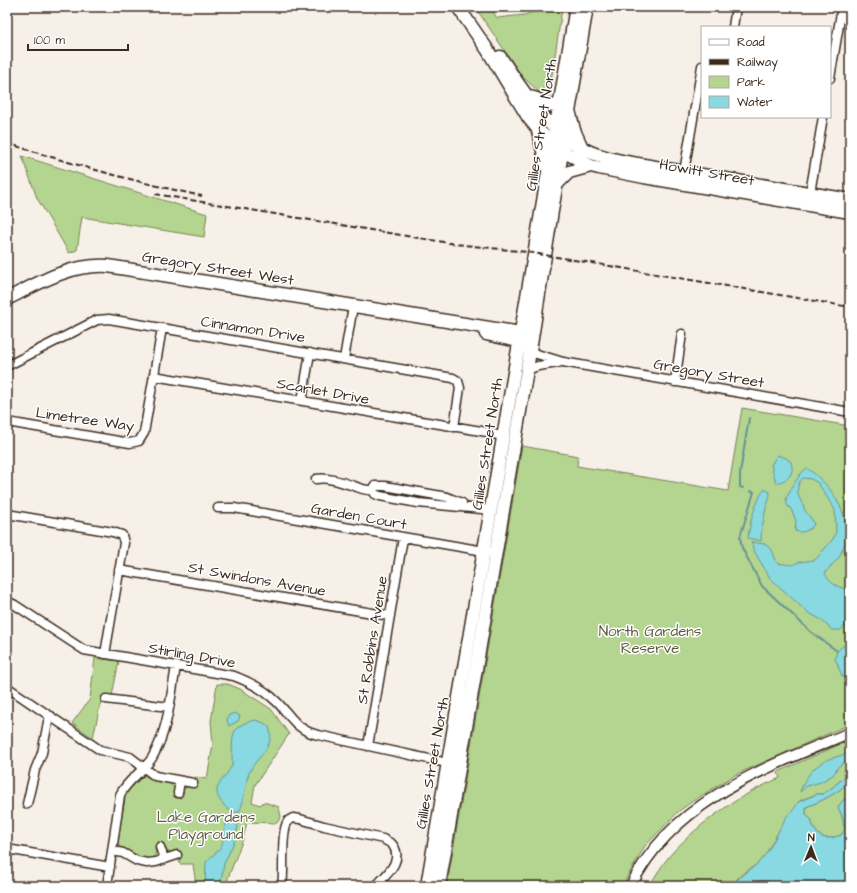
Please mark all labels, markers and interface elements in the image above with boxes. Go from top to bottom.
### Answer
scale bar [28,26,128,52]
legend [701,26,831,118]
text: 100 m [34,32,65,49]
text: Road [737,34,765,51]
text: Railway [737,54,778,72]
street label: Gillies Street North [521,57,562,192]
text: Park [737,74,765,91]
text: Water [737,94,773,111]
street label: Howitt Street [658,154,756,191]
street label: Gregory Street West [140,246,295,292]
street label: Cinnamon Drive [199,311,307,348]
street label: Gregory Street [652,353,766,395]
street label: Scarlet Drive [275,373,371,410]
street label: Gillies Street North [467,376,508,511]
street label: Limetree Way [34,402,135,438]
street label: Garden Court [310,498,408,535]
street label: St Swindons Avenue [187,557,327,602]
street label: St Robbins Avenue [352,574,393,706]
park label: North Gardens Reserve [599,621,702,659]
street label: Stirling Drive [146,637,237,674]
street label: Gillies Street North [411,695,454,830]
park label: Lake Gardens Playground [157,807,256,846]
north arrow [791,827,831,867]
text: N [808,830,815,845]

